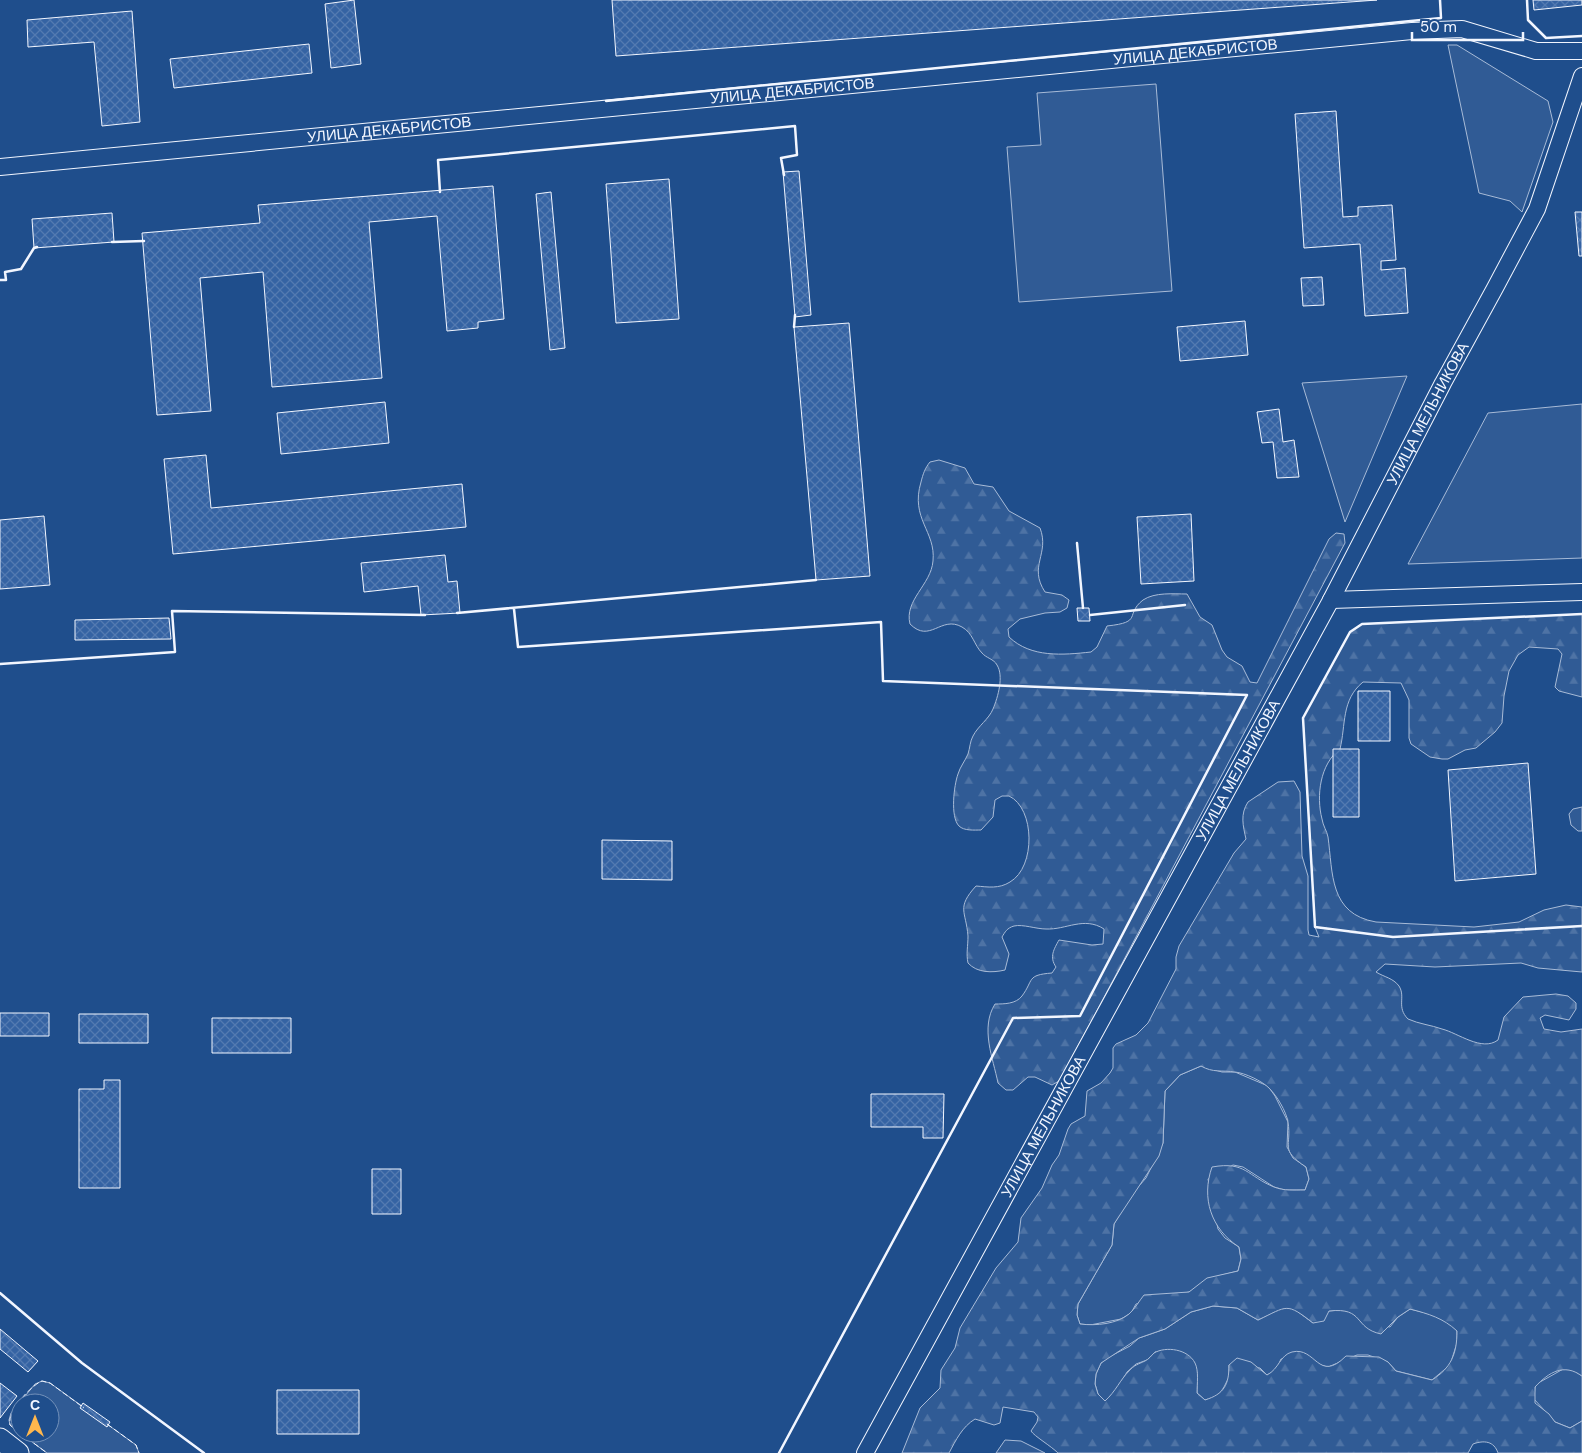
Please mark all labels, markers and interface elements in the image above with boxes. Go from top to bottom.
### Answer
scale bar [1412,10,1523,42]
text: 50 m [1420,17,1457,37]
street label: УЛИЦА ДЕКАБРИСТОВ [1112,34,1278,70]
street label: УЛИЦА ДЕКАБРИСТОВ [709,73,875,109]
street label: УЛИЦА ДЕКАБРИСТОВ [306,112,472,147]
street label: УЛИЦА МЕЛЬНИКОВА [1382,339,1473,488]
street label: УЛИЦА МЕЛЬНИКОВА [1191,696,1285,845]
street label: УЛИЦА МЕЛЬНИКОВА [997,1052,1090,1201]
north arrow [10,1393,60,1443]
text: С [30,1396,40,1414]

